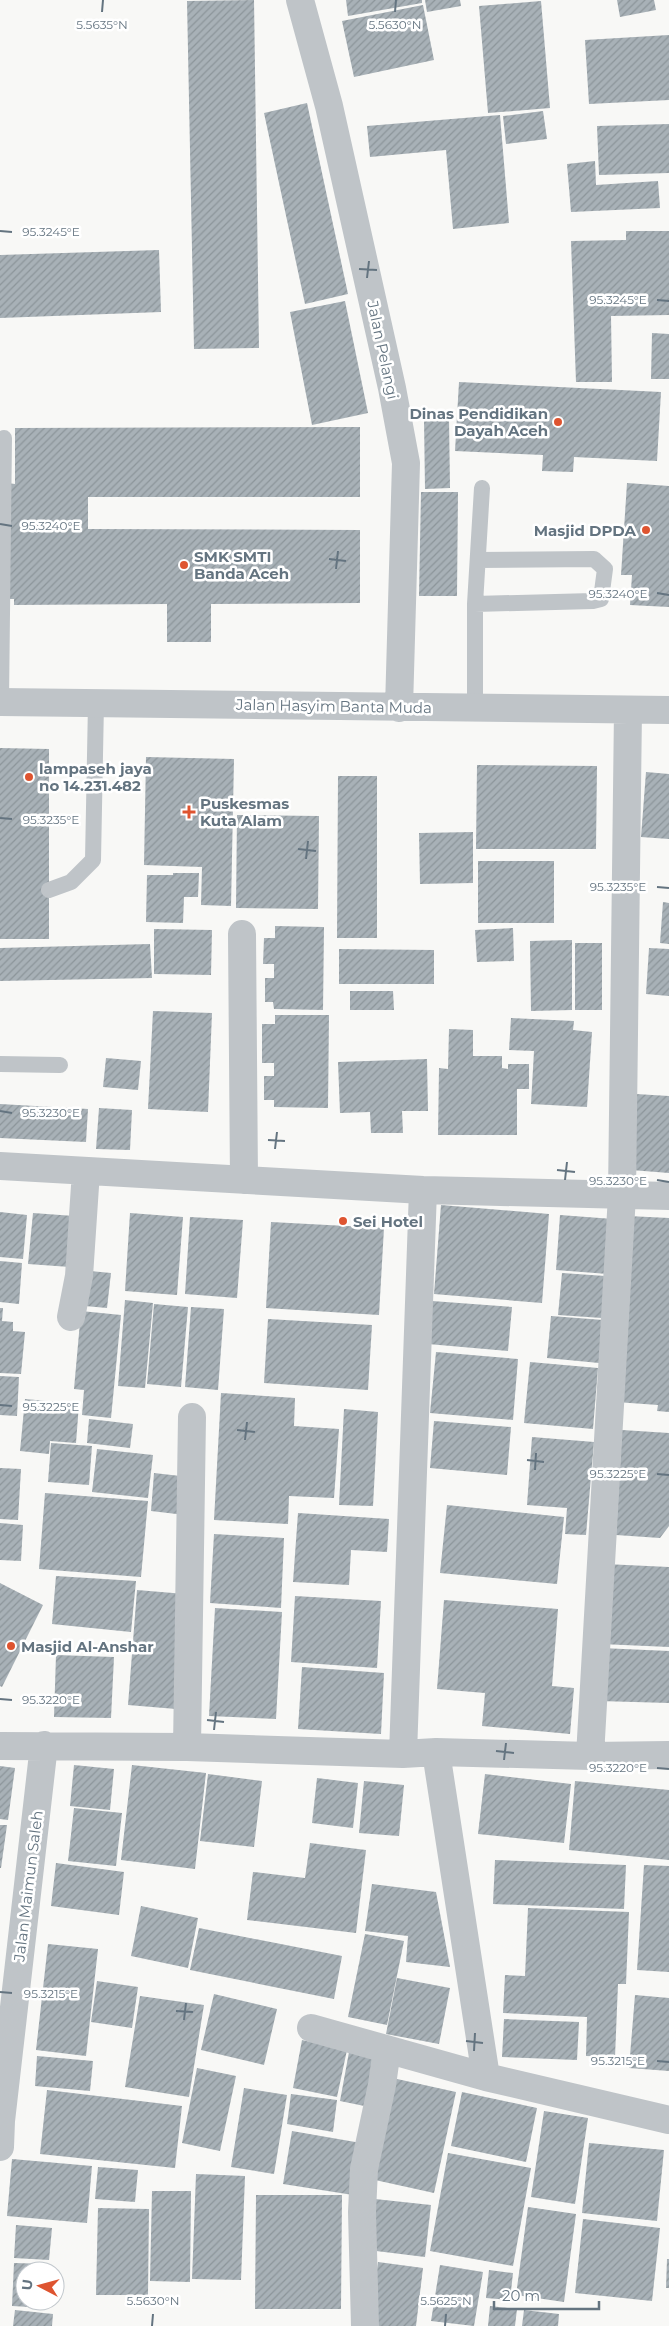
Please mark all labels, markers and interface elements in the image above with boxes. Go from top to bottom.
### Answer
text: 5.5635°N [76,17,128,32]
text: 5.5630°N [369,17,421,32]
text: 95.3245°E [22,224,80,239]
text: 95.3245°E [589,292,647,307]
street label: Jalan Pelangi [363,298,403,401]
place label: Dinas Pendidikan Dayah Aceh [409,404,548,440]
marker: Dinas Pendidikan Dayah Aceh [552,416,564,428]
text: 95.3240°E [22,518,80,533]
place label: Masjid DPDA [534,521,637,540]
marker: Masjid DPDA [640,524,652,536]
place label: SMK SMTI Banda Aceh [194,547,289,583]
marker: SMK SMTI Banda Aceh [178,559,190,571]
text: 95.3240°E [589,586,647,601]
street label: Jalan Hasyim Banta Muda [235,695,432,717]
place label: lampaseh jaya no 14.231.482 [39,759,152,795]
marker: lampaseh jaya no 14.231.482 [23,771,35,783]
place label: Puskesmas Kuta Alam [200,794,289,830]
marker: Puskesmas Kuta Alam [182,805,196,819]
text: 95.3235°E [23,812,79,827]
text: 95.3235°E [590,879,646,894]
text: 95.3230°E [22,1105,80,1120]
text: 95.3230°E [589,1173,647,1188]
place label: Sei Hotel [353,1212,423,1231]
marker: Sei Hotel [337,1215,349,1227]
text: 95.3225°E [23,1399,79,1414]
text: 95.3225°E [590,1466,646,1481]
place label: Masjid Al-Anshar [21,1637,154,1656]
marker: Masjid Al-Anshar [5,1640,17,1652]
text: 95.3220°E [22,1692,80,1707]
text: 95.3220°E [589,1760,647,1775]
street label: Jalan Maimun Saleh [9,1809,47,1964]
text: 95.3215°E [24,1986,78,2001]
text: 95.3215°E [591,2053,645,2068]
north arrow [15,2261,65,2311]
text: U [18,2278,37,2291]
scale bar [494,2278,599,2310]
text: 20 m [502,2286,540,2305]
text: 5.5630°N [127,2293,179,2308]
text: 5.5625°N [420,2293,472,2308]

